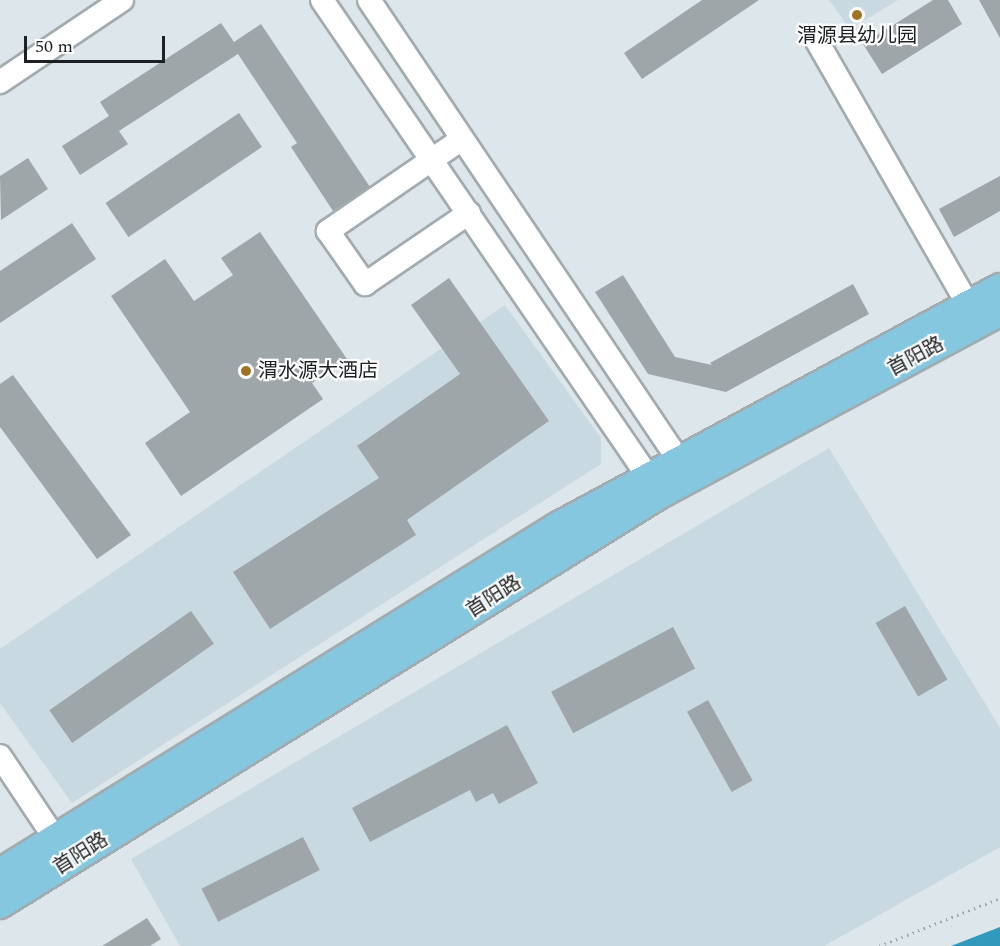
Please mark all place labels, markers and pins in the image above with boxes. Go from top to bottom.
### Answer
marker: 渭源县幼儿园 [850,8,864,22]
place label: 渭源县幼儿园 [797,24,917,48]
place label: 渭水源大酒店 [258,359,378,383]
marker: 渭水源大酒店 [239,364,253,378]

